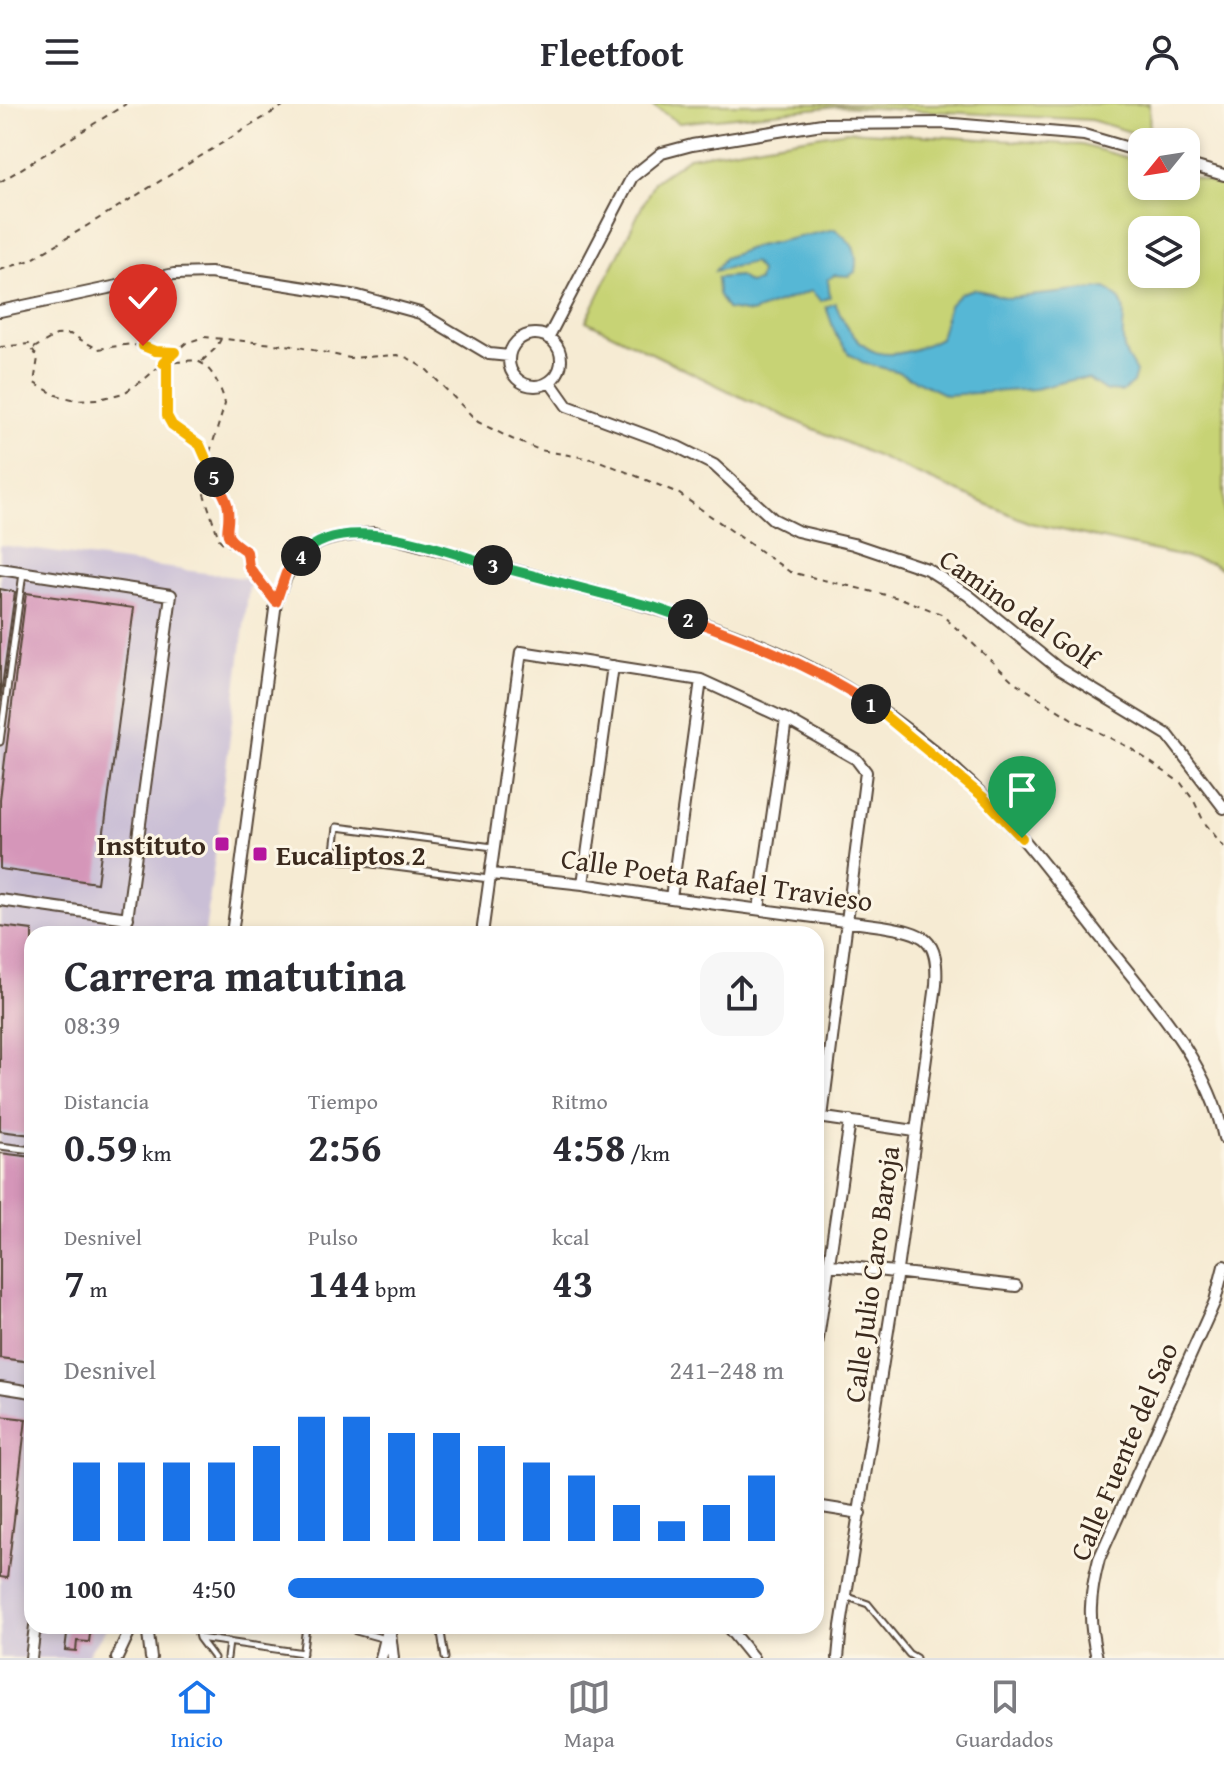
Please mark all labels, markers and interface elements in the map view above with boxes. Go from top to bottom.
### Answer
text: Fleetfoot [540,26,684,79]
icon: menu [40,30,84,74]
icon: person [1140,30,1184,74]
north arrow [1128,128,1200,200]
map controls [1128,128,1200,288]
button: layers [1128,216,1200,288]
pin [109,264,177,346]
icon: check [121,276,165,320]
pin: 5 [194,457,234,497]
text: 5 [208,461,220,493]
pin: 4 [281,536,321,576]
street label: Camino del Golf [931,538,1109,680]
text: 4 [295,540,307,572]
pin: 3 [473,545,513,585]
text: 3 [487,549,499,581]
pin: 2 [668,599,708,639]
text: 2 [682,603,694,635]
pin: 1 [851,684,891,724]
text: 1 [865,688,877,720]
pin [988,756,1056,838]
icon: arrive [1000,768,1044,812]
place label: Instituto [97,824,206,865]
place label: Eucaliptos 2 [276,834,426,875]
marker: Instituto [213,835,231,853]
street label: Calle Poeta Rafael Travieso [559,837,875,921]
marker: Eucaliptos 2 [251,845,269,863]
text: Carrera matutina [64,943,406,1007]
button: share [700,952,784,1036]
text: 08:39 [64,1005,120,1044]
text: Distancia [64,1085,149,1117]
text: Tiempo [308,1085,378,1117]
text: Ritmo [552,1085,608,1117]
text: 0.59 [64,1117,137,1176]
text: 2:56 [308,1117,381,1176]
text: 4:58 [552,1117,625,1176]
text: km [137,1137,171,1169]
text: /km [625,1137,670,1169]
street label: Calle Julio Caro Baroja [833,1142,909,1405]
text: Desnivel [64,1221,142,1253]
text: Pulso [308,1221,358,1253]
text: kcal [552,1221,590,1253]
text: 7 [64,1253,85,1312]
text: 144 [308,1253,370,1312]
text: 43 [552,1253,593,1312]
text: m [85,1273,108,1305]
text: bpm [370,1273,416,1305]
street label: Calle Fuente del Sao [1058,1335,1188,1567]
text: Desnivel [64,1350,156,1389]
text: 241–248 m [670,1350,784,1389]
text: 100 m [64,1569,132,1608]
text: 4:50 [192,1569,236,1608]
tab: Inicio [170,1675,223,1755]
tab: Mapa [564,1675,615,1755]
tab: Guardados [956,1675,1054,1755]

